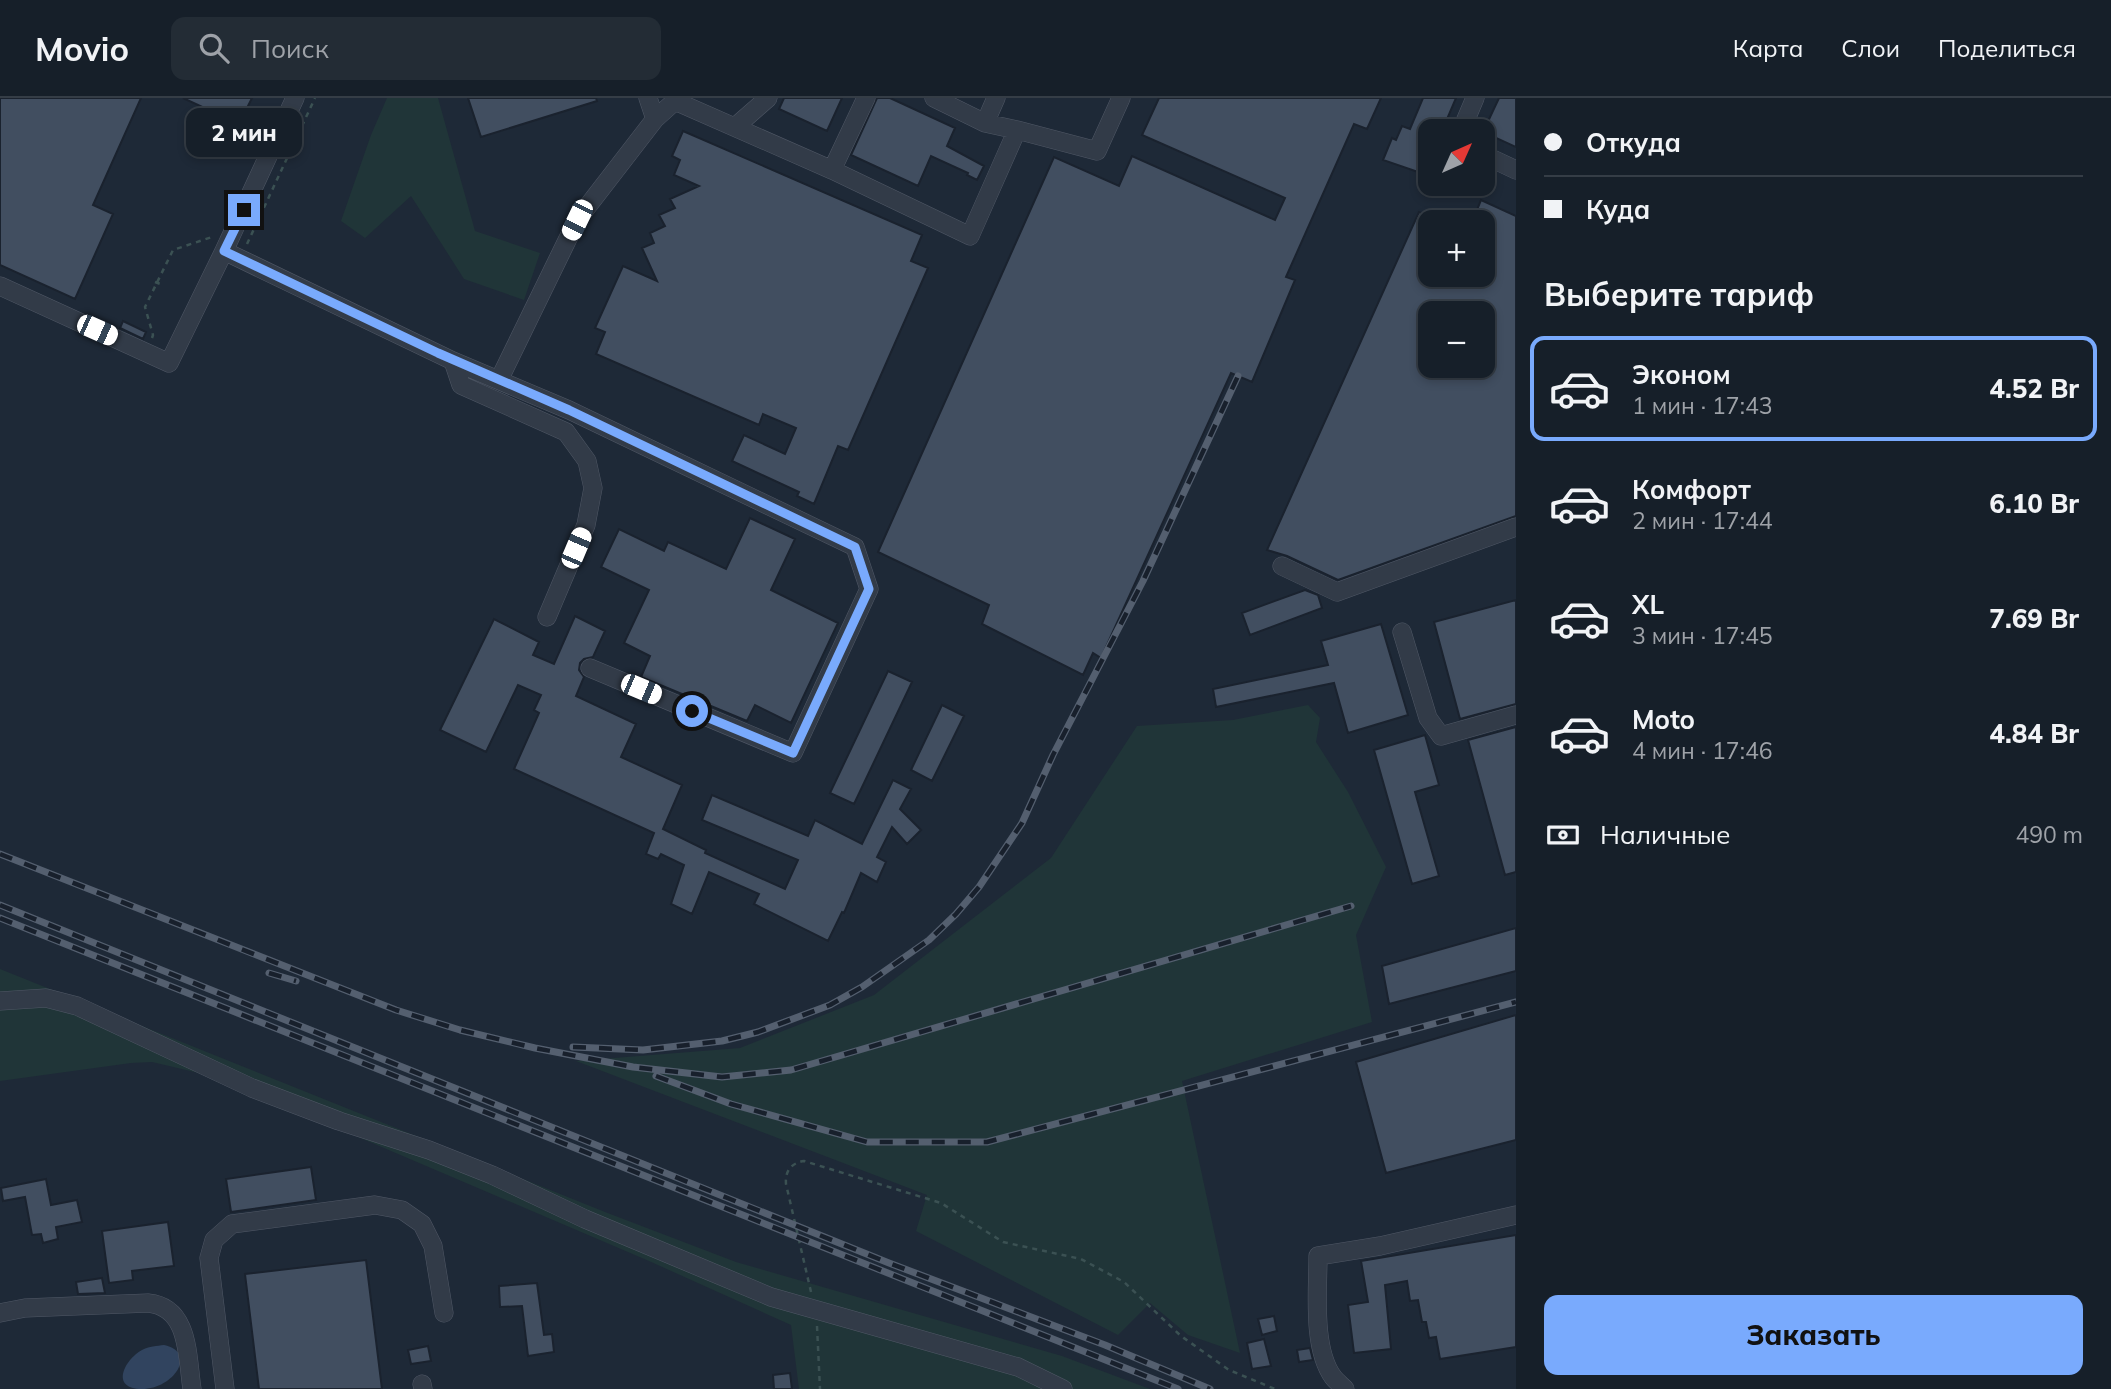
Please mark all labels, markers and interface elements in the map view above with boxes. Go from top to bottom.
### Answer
search box [171,17,661,80]
text: Movio [35,28,129,69]
icon: search [195,29,233,67]
text: Поиск [251,32,329,65]
text: Карта [1733,33,1803,63]
text: Слои [1841,33,1900,63]
text: Поделиться [1938,33,2076,63]
callout: 2 мин [186,108,302,158]
text: 2 мин [211,118,277,147]
north arrow [1418,119,1494,196]
map controls [1418,119,1495,378]
text: Откуда [1586,126,1681,159]
text: Куда [1586,193,1650,226]
route end [228,194,260,226]
car [559,197,596,243]
button: + [1418,210,1495,287]
text: Выберите тариф [1544,274,1814,314]
button: − [1418,301,1495,378]
car [74,312,121,348]
icon: car [1548,357,1611,420]
text: Эконом [1632,358,1731,391]
text: 4.52 Br [1989,372,2079,405]
text: 1 мин · 17:43 [1632,391,1772,420]
icon: car [1548,472,1611,535]
text: Комфорт [1632,473,1751,506]
text: 6.10 Br [1989,487,2079,520]
text: 2 мин · 17:44 [1632,506,1772,535]
car [559,525,594,571]
icon: car [1548,587,1611,650]
text: XL [1632,588,1664,621]
text: 7.69 Br [1989,602,2079,635]
text: 3 мин · 17:45 [1632,621,1772,650]
car [618,671,665,707]
route start [676,695,708,727]
icon: car [1548,702,1611,765]
text: Moto [1632,703,1695,736]
text: 4.84 Br [1989,717,2079,750]
text: 4 мин · 17:46 [1632,736,1772,765]
icon: cash [1544,816,1582,854]
text: Наличные [1600,818,1730,851]
text: 490 m [2015,820,2083,849]
button: Заказать [1544,1295,2083,1375]

